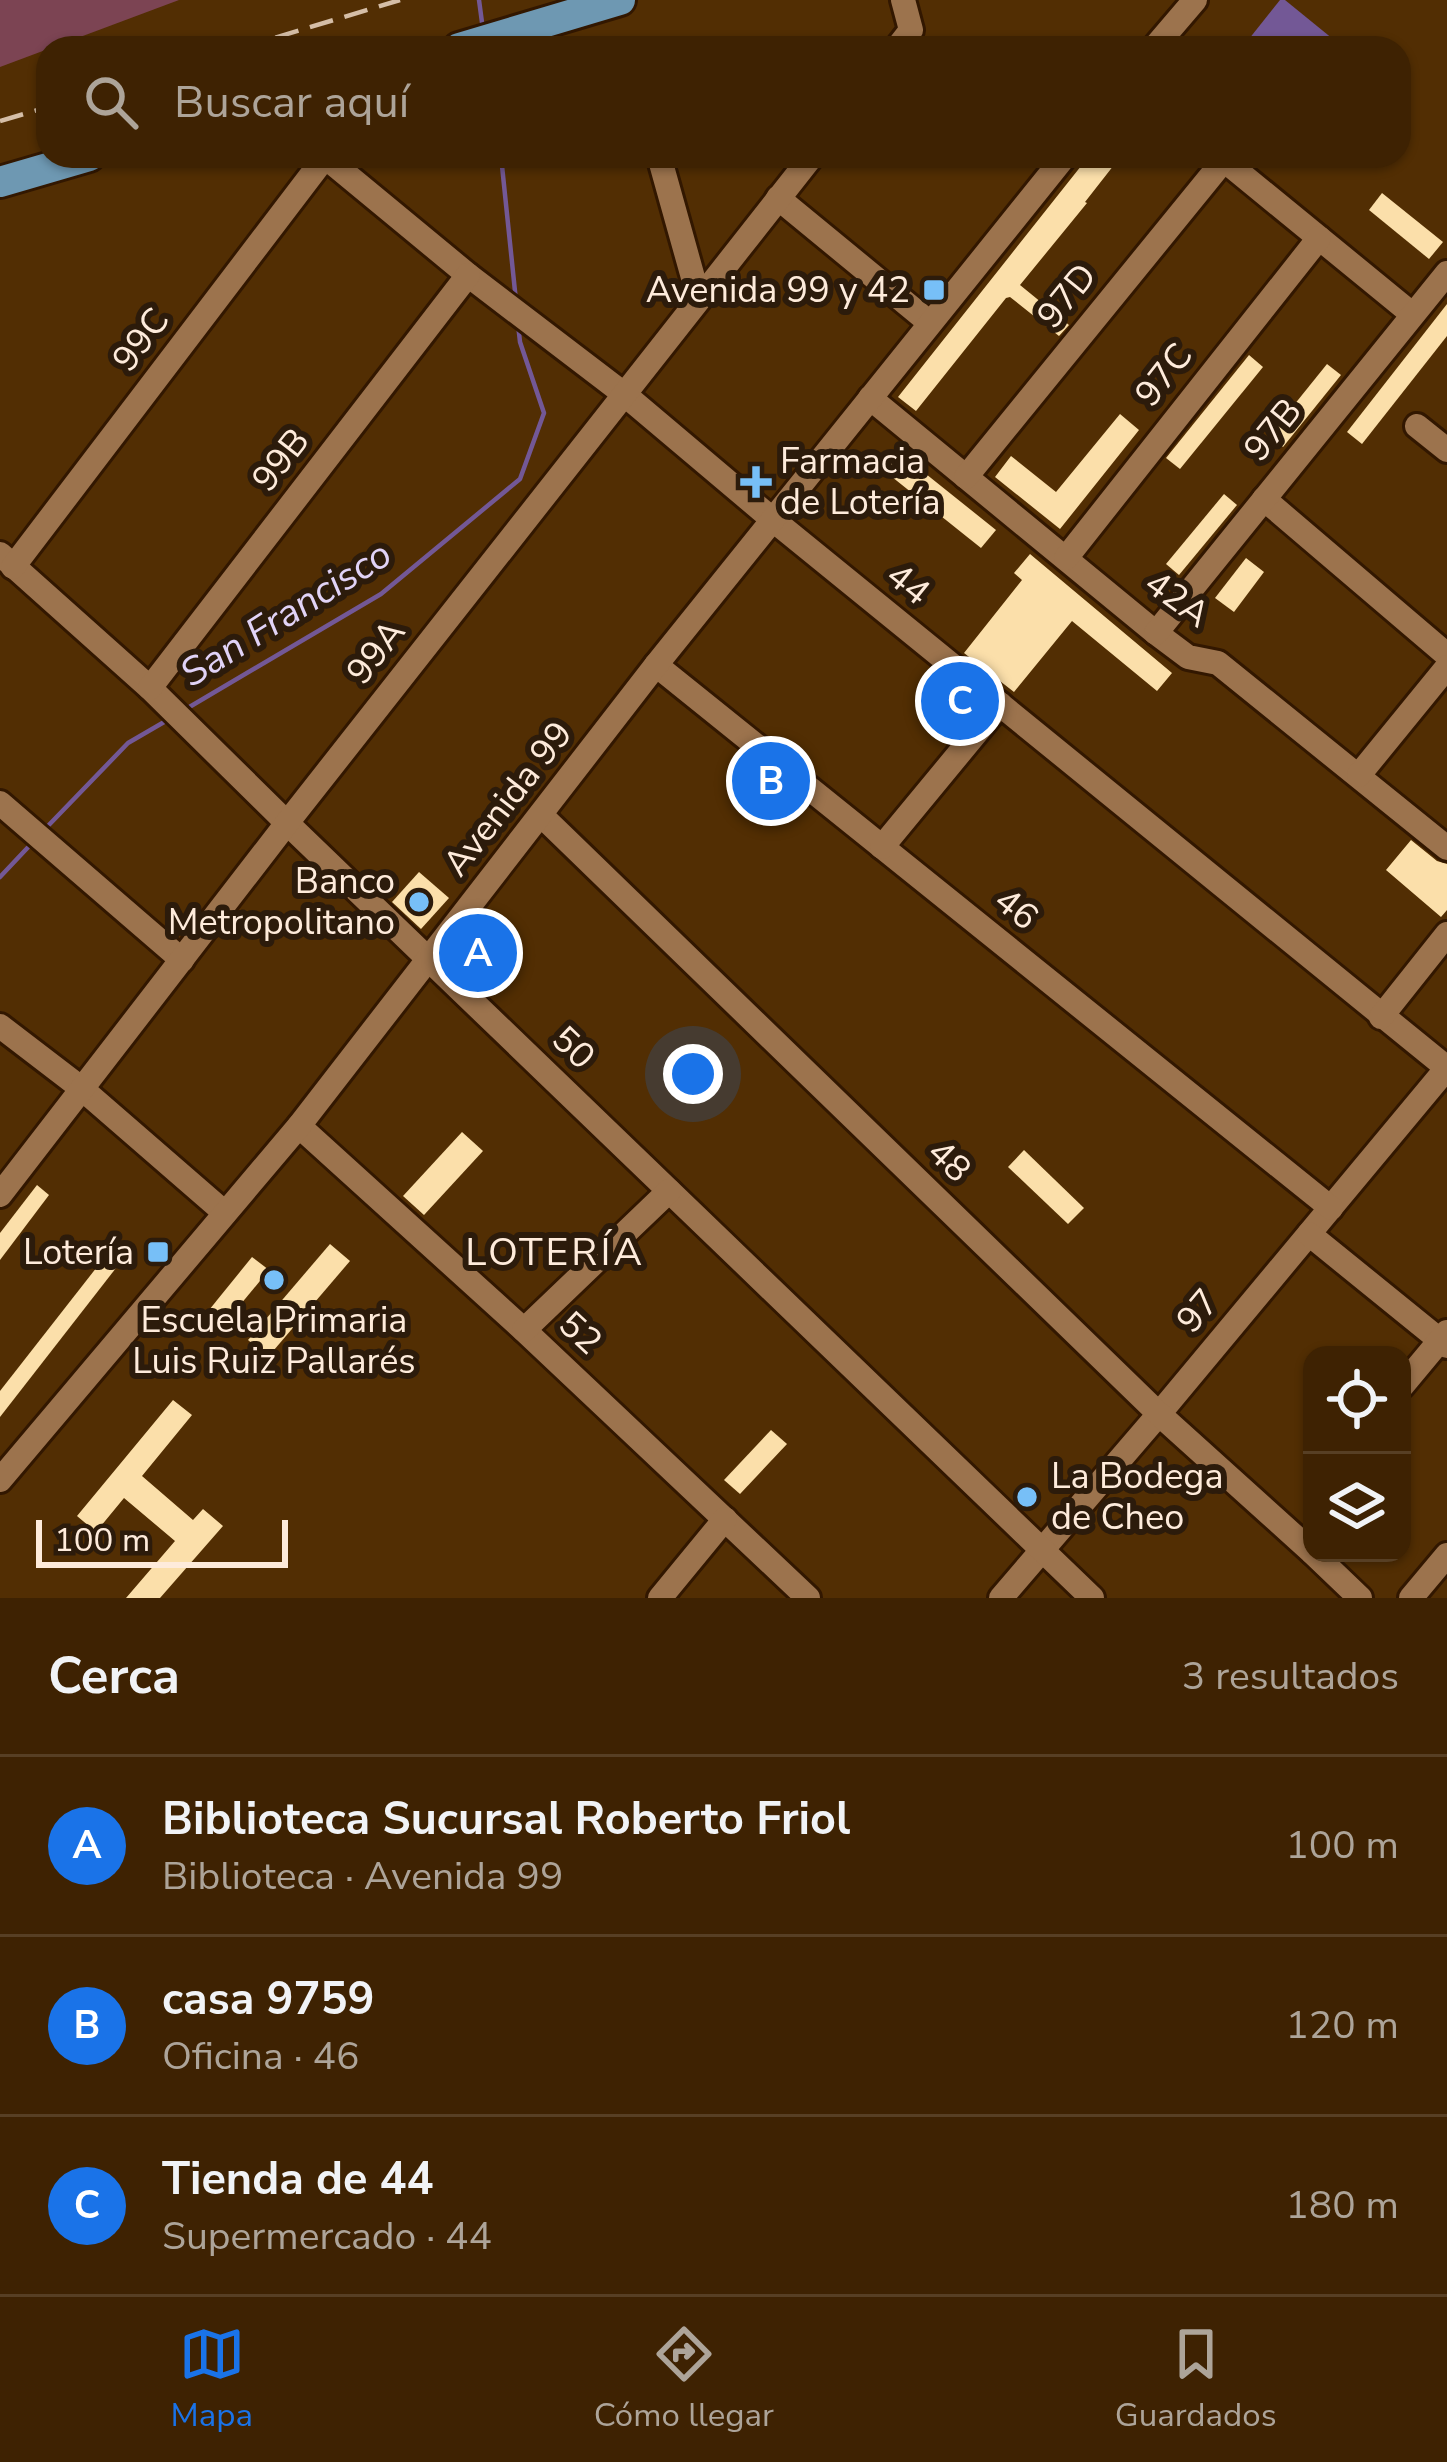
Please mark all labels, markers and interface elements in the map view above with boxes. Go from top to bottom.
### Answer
search box [36,36,1411,168]
icon: search [78,69,144,135]
text: Buscar aquí [174,72,409,133]
street label: 97D [1026,253,1108,339]
place label: Avenida 99 y 42 [646,266,910,315]
marker: Avenida 99 y 42 [921,277,947,303]
street label: 99C [101,298,181,382]
street label: 97C [1124,333,1204,417]
street label: 97B [1233,388,1313,472]
street label: 99B [241,418,321,502]
place label: Farmacia de Lotería [780,437,941,527]
marker: Farmacia de Lotería [743,469,769,495]
water label: San Francisco [170,528,402,700]
street label: 44 [876,551,940,617]
street label: 42A [1135,559,1219,639]
street label: 99A [335,610,417,694]
pin: C [921,656,999,746]
street label: Avenida 99 [432,711,584,887]
pin: B [732,736,810,826]
place label: Banco Metropolitano [168,857,395,947]
street label: 46 [984,876,1048,942]
marker: Banco Metropolitano [406,889,432,915]
pin: A [439,908,517,998]
street label: 50 [540,1015,606,1081]
your location [663,1044,723,1104]
street label: 48 [916,1128,982,1194]
district label: LOTERÍA [465,1226,645,1279]
place label: Lotería [23,1228,134,1277]
marker: Lotería [145,1239,171,1265]
marker: Escuela Primaria Luis Ruiz Pallarés [261,1267,287,1293]
street label: 97 [1165,1279,1231,1343]
place label: Escuela Primaria Luis Ruiz Pallarés [132,1296,416,1386]
street label: 52 [547,1300,613,1366]
map controls [1303,1346,1411,1562]
button: locate [1303,1346,1411,1454]
place label: La Bodega de Cheo [1051,1452,1224,1542]
button: layers [1303,1454,1411,1562]
marker: La Bodega de Cheo [1014,1484,1040,1510]
scale bar [36,1514,288,1567]
text: 100 m [54,1518,150,1563]
text: Cerca [48,1641,180,1711]
text: 3 resultados [1182,1650,1399,1703]
text: Biblioteca Sucursal Roberto Friol [162,1789,850,1850]
text: A [72,1819,102,1872]
text: 100 m [1285,1819,1399,1872]
text: Biblioteca · Avenida 99 [162,1850,563,1903]
text: casa 9759 [162,1969,374,2030]
text: B [74,1999,100,2052]
text: 120 m [1285,1999,1399,2052]
text: Oficina · 46 [162,2030,359,2083]
text: Tienda de 44 [162,2149,433,2210]
text: C [74,2179,100,2232]
text: 180 m [1285,2179,1399,2232]
text: Supermercado · 44 [162,2210,492,2263]
tab: Mapa [170,2321,253,2438]
tab: Cómo llegar [594,2321,774,2438]
tab: Guardados [1115,2321,1277,2438]

